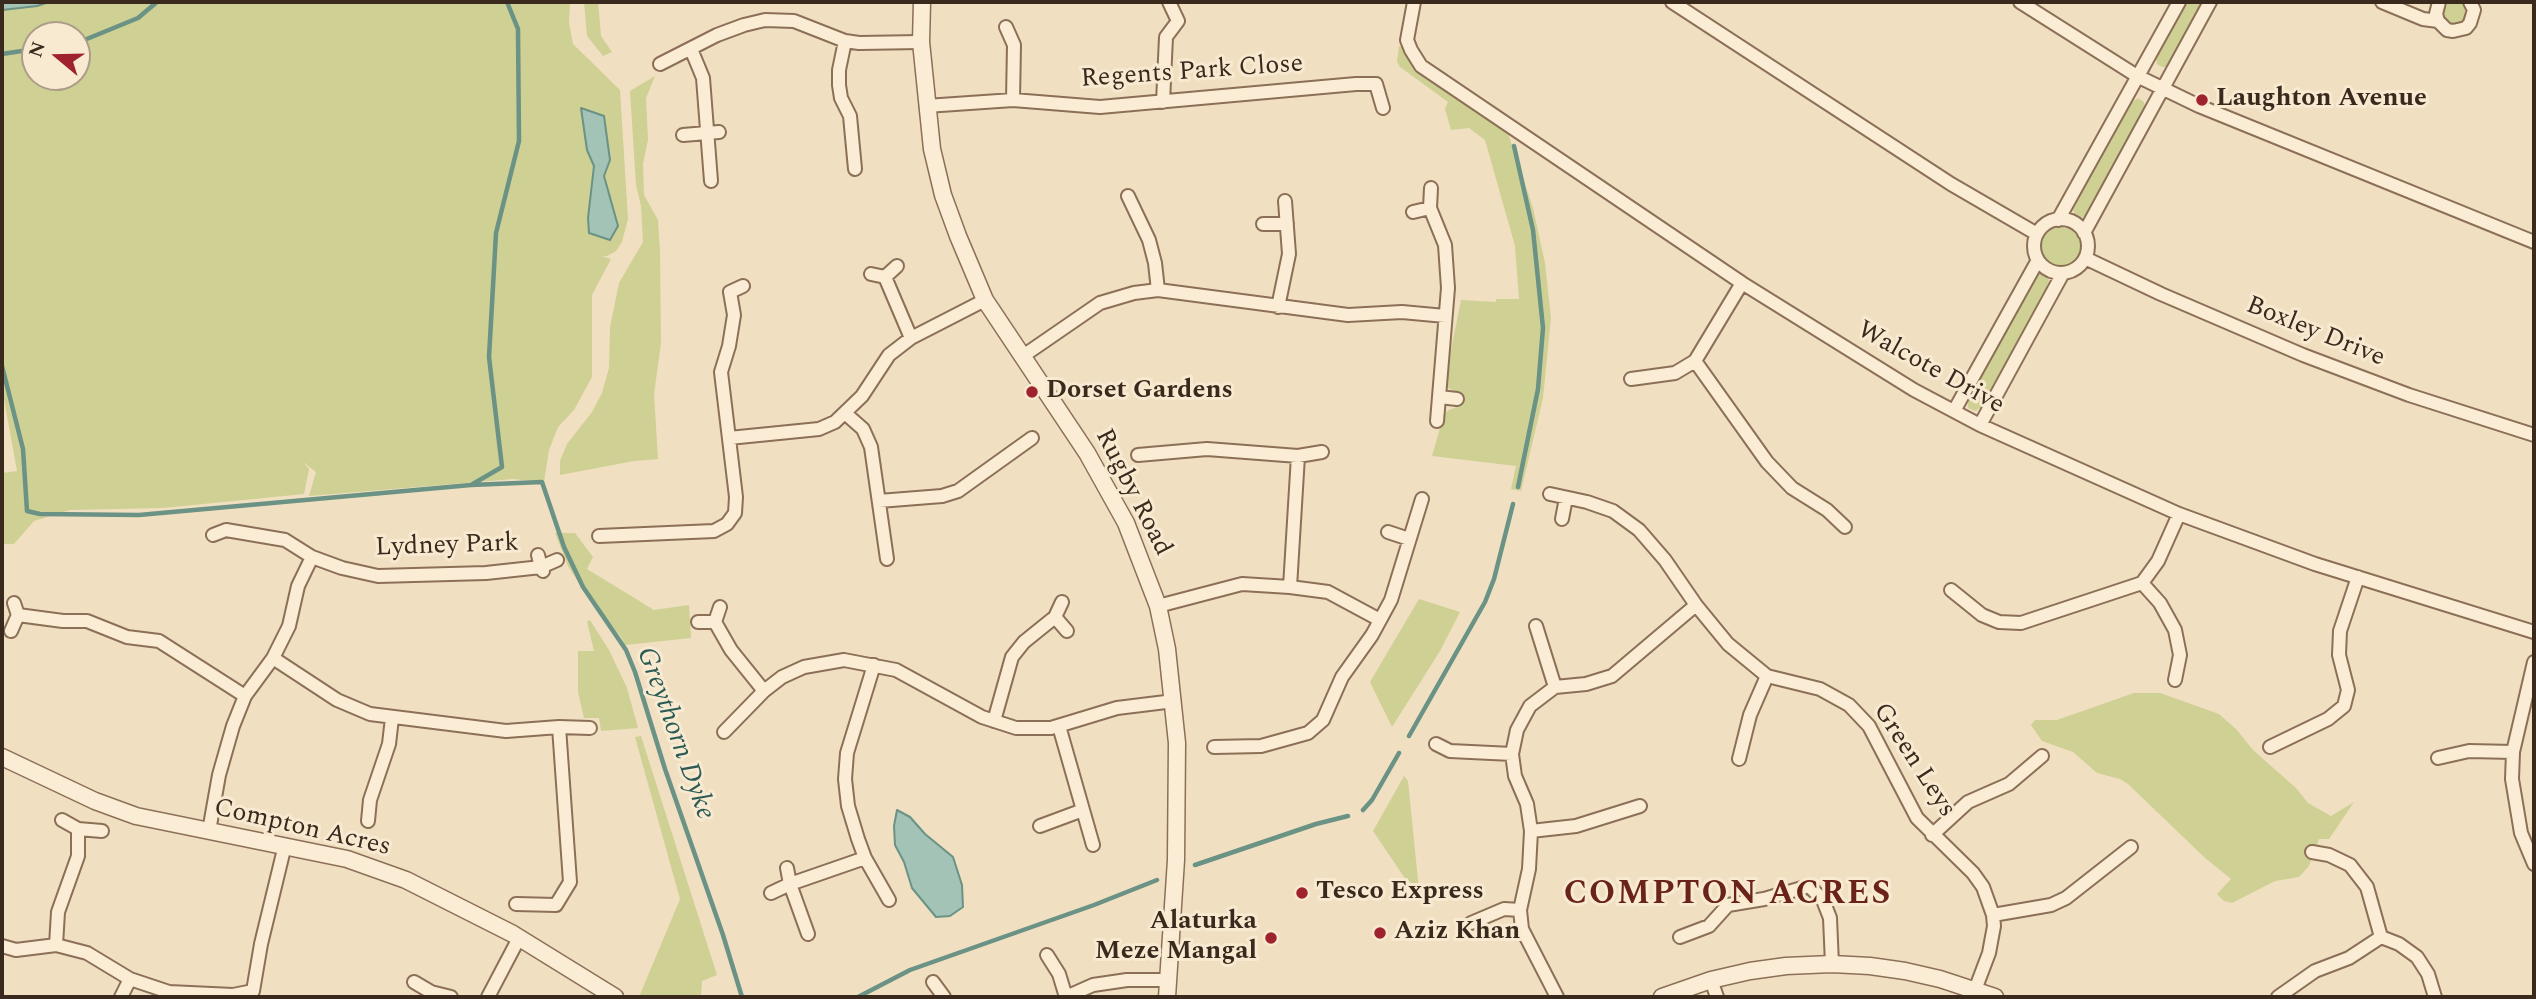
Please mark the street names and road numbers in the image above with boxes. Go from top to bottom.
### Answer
street label: Regents Park Close [1080,50,1304,96]
street label: Boxley Drive [2241,291,2389,375]
street label: Walcote Drive [1851,316,2009,422]
street label: Rugby Road [1087,424,1177,562]
street label: Lydney Park [375,529,519,565]
street label: Green Leys [1865,698,1961,824]
street label: Compton Acres [211,794,393,864]

